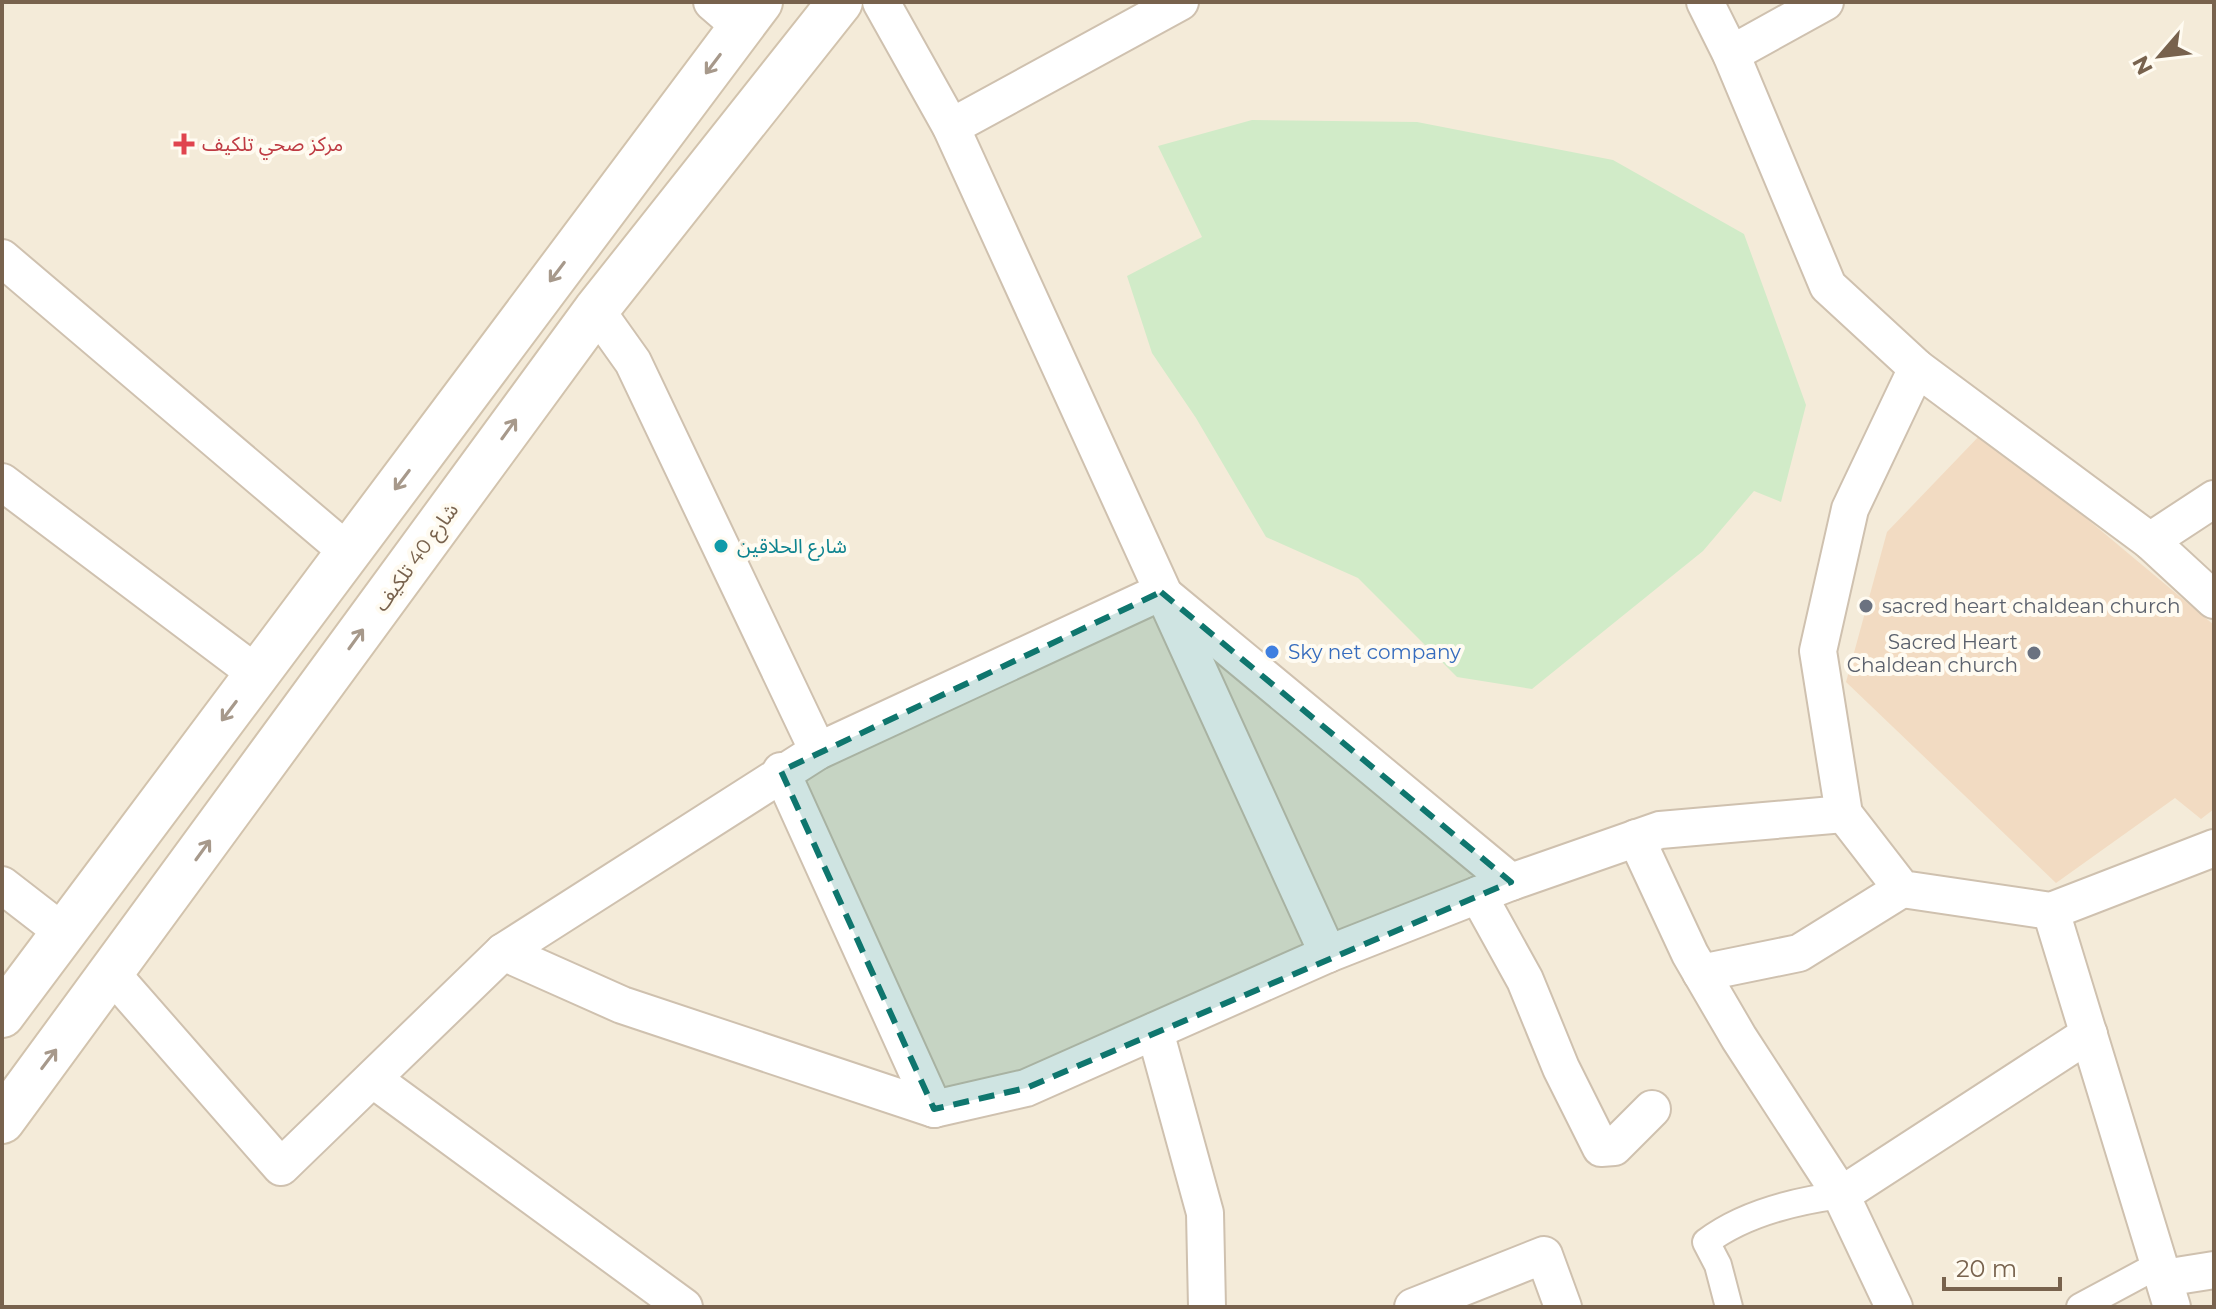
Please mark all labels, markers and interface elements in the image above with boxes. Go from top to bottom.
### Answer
north arrow [2120,16,2200,96]
text: N [2127,51,2159,79]
one-way arrow [705,53,722,74]
place label: مركز صحي تلكيف [202,132,343,160]
marker: مركز صحي تلكيف [173,133,195,155]
one-way arrow [549,261,566,282]
one-way arrow [501,419,517,441]
one-way arrow [393,469,410,491]
street label: شارع 40 تلكيف [369,498,466,617]
place label: شارع الحلاقين [737,534,847,561]
marker: شارع الحلاقين [712,537,730,555]
place label: sacred heart chaldean church [1882,594,2180,618]
marker: sacred heart chaldean church [1857,597,1875,615]
one-way arrow [348,629,364,651]
place label: Sacred Heart Chaldean church [1847,630,2018,677]
place label: Sky net company [1288,640,1461,664]
marker: Sky net company [1263,643,1281,661]
marker: Sacred Heart Chaldean church [2025,644,2043,662]
one-way arrow [221,700,238,721]
one-way arrow [195,839,211,861]
one-way arrow [40,1049,57,1070]
scale bar [1944,1241,2060,1291]
text: 20 m [1956,1254,2017,1283]

